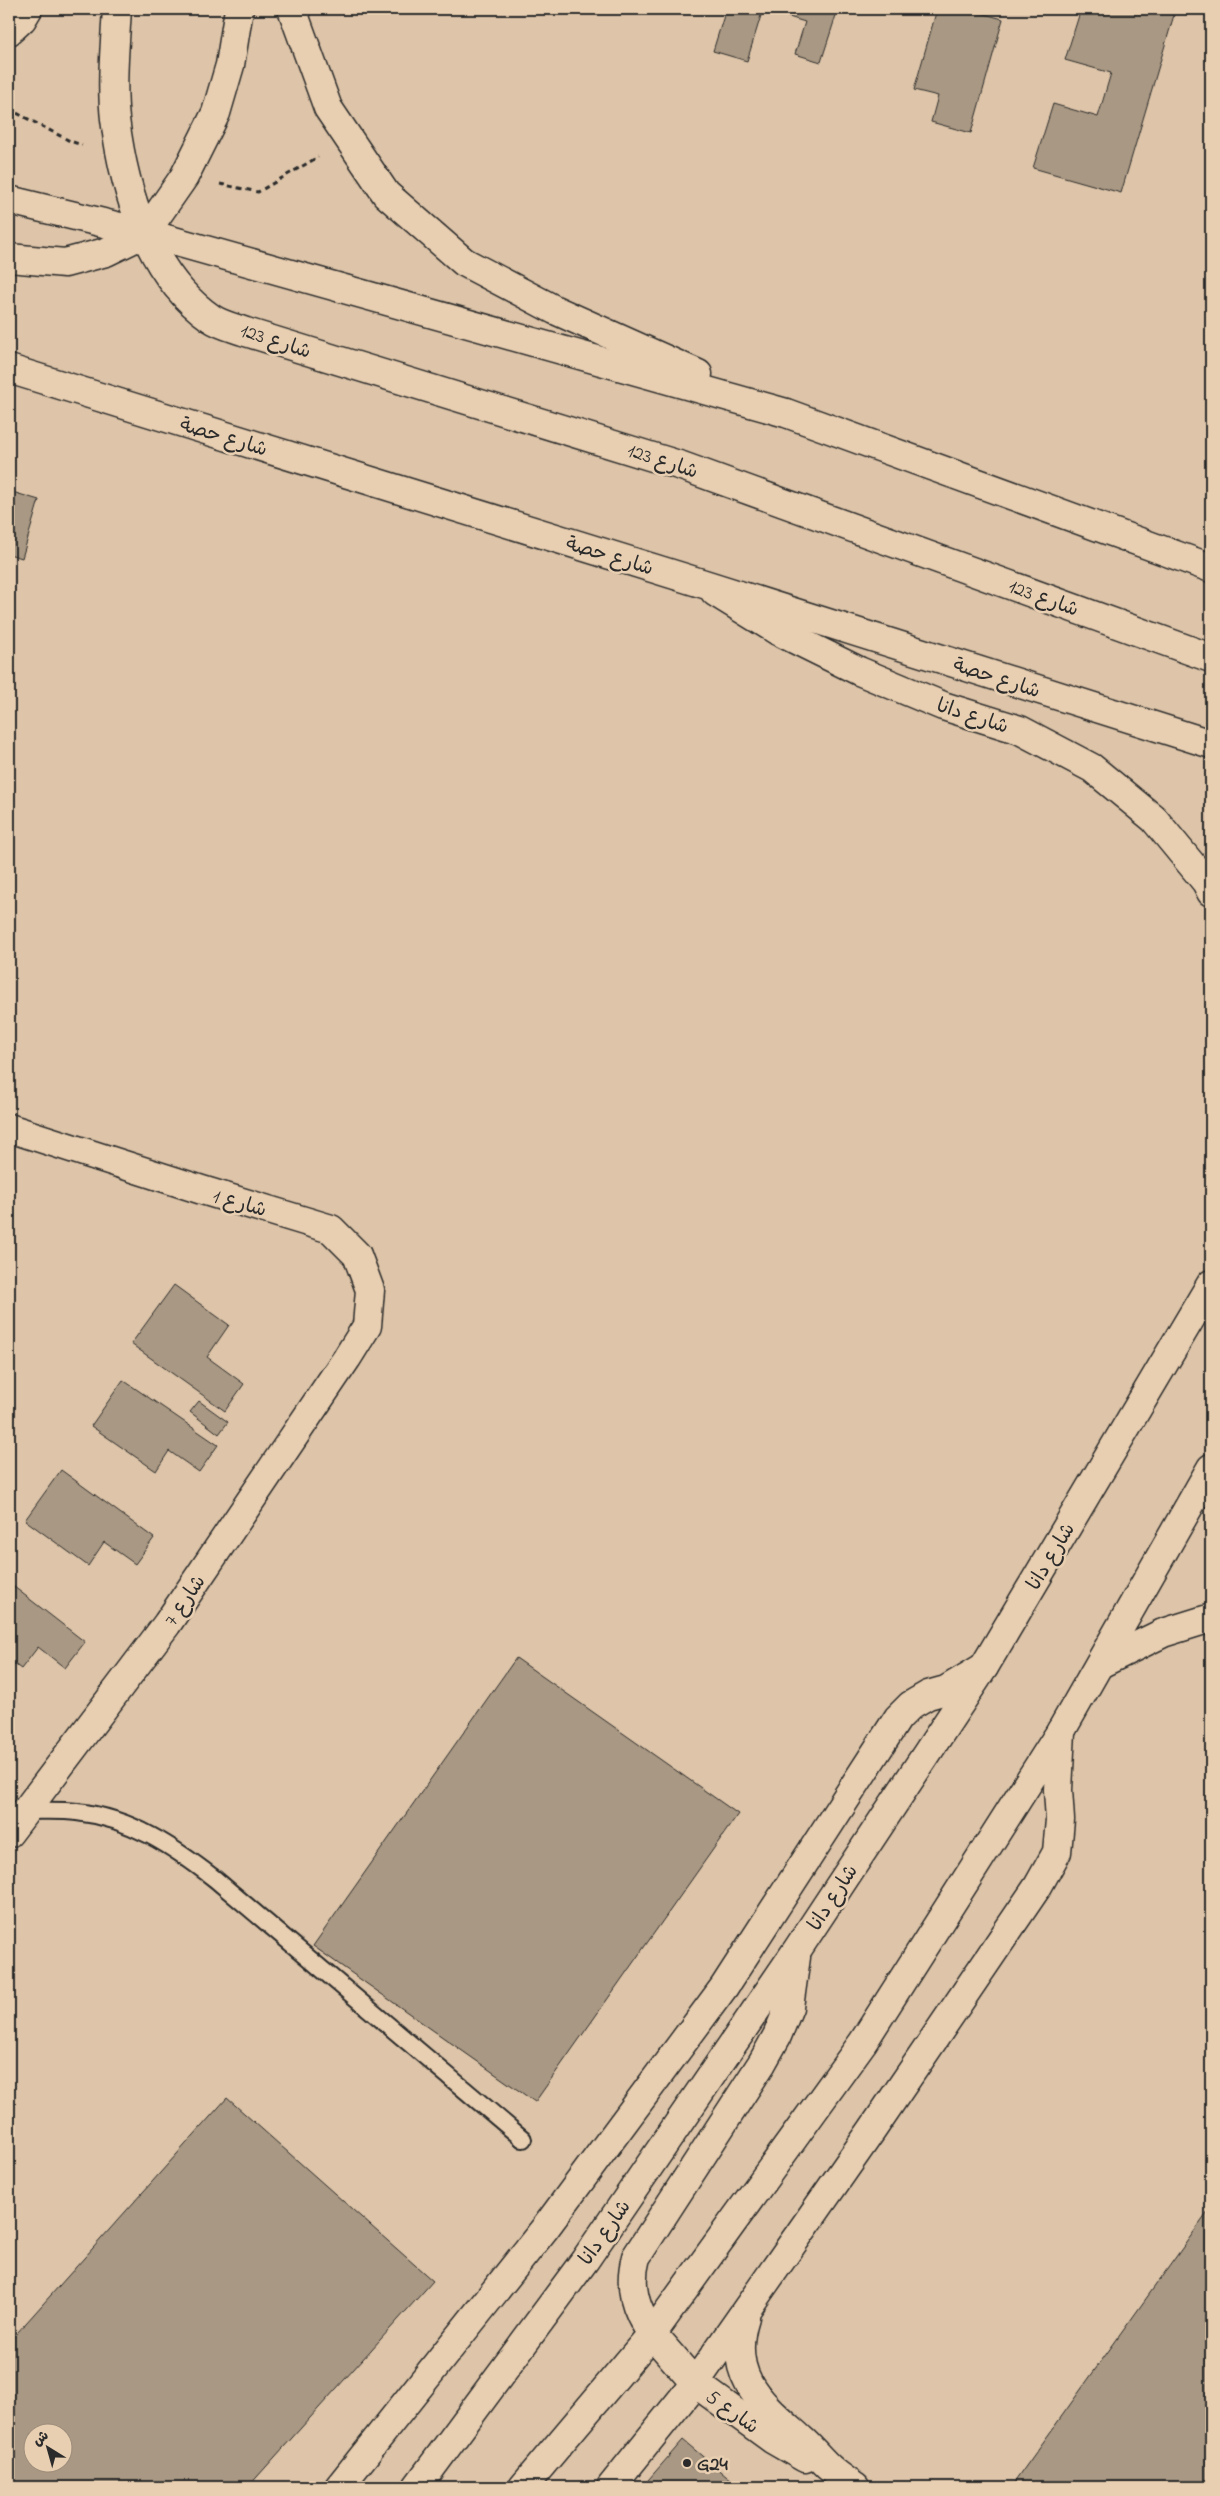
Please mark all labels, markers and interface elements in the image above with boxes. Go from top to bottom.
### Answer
street label: شارع 123 [236,317,314,367]
street label: شارع حصة [176,411,271,465]
street label: شارع 123 [623,437,701,487]
street label: شارع حصة [562,530,657,584]
street label: شارع 123 [1004,573,1082,625]
street label: شارع حصة [949,652,1044,707]
street label: شارع دانا [932,692,1012,743]
street label: شارع 1 [209,1183,270,1226]
street label: شارع دانا [1021,1518,1084,1597]
street label: شارع 7 [158,1570,214,1633]
street label: شارع دانا [802,1859,866,1937]
street label: شارع دانا [573,2195,639,2272]
street label: شارع 5 [699,2384,764,2442]
north arrow [22,2424,72,2474]
text: ش [29,2426,54,2452]
place label: G24 [697,2451,728,2480]
marker: G24 [681,2457,693,2469]

